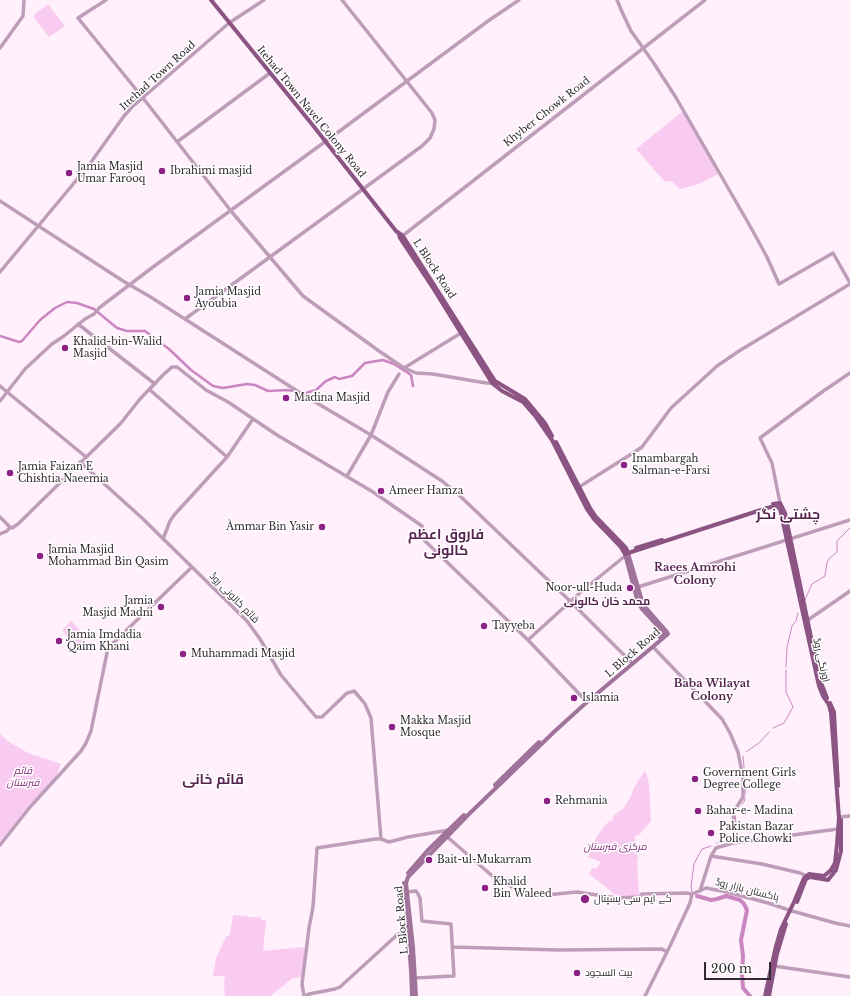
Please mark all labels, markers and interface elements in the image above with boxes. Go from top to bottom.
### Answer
street label: Ittehad Town Road [118,39,198,113]
street label: Itehad Town Navel Colony Road [254,44,368,180]
street label: Khyber Chowk Road [501,75,593,149]
place label: Jamia Masjid Umar Farooq [77,161,145,184]
place label: Ibrahimi masjid [170,165,252,177]
marker: Ibrahimi masjid [157,166,167,176]
marker: Jamia Masjid Umar Farooq [64,168,74,178]
street label: L Block Road [410,237,458,301]
place label: Jamia Masjid Ayoubia [195,286,261,310]
marker: Jamia Masjid Ayoubia [182,293,192,303]
place label: Khalid-bin-Walid Masjid [73,336,162,360]
marker: Khalid-bin-Walid Masjid [60,343,70,353]
place label: Madina Masjid [294,392,370,404]
marker: Madina Masjid [281,393,291,403]
place label: Imambargah Salman-e-Farsi [632,453,710,476]
marker: Imambargah Salman-e-Farsi [619,460,629,470]
place label: Jamia Faizan E Chishtia Naeemia [18,461,109,484]
marker: Jamia Faizan E Chishtia Naeemia [5,468,15,478]
place label: Ameer Hamza [389,485,463,497]
marker: Ameer Hamza [376,486,386,496]
district label: چشتی نگر [756,507,820,523]
place label: Àmmar Bin Yasir [226,521,314,533]
marker: Àmmar Bin Yasir [317,522,327,532]
district label: فاروق اعظم کالونی [408,527,484,560]
place label: Jamia Masjid Mohammad Bin Qasim [48,544,169,568]
marker: Jamia Masjid Mohammad Bin Qasim [35,551,45,561]
district label: Raees Amrohi Colony [654,561,736,587]
street label: قائم کالونی روڈ [207,570,261,626]
place label: Noor-ull-Huda [545,582,622,594]
marker: Noor-ull-Huda [625,583,635,593]
place label: Jamia Masjid Madni [82,595,153,618]
district label: محمد خان کالونی [564,595,650,609]
marker: Jamia Masjid Madni [156,602,166,612]
place label: Tayyeba [492,620,535,632]
marker: Tayyeba [479,621,489,631]
street label: L Block Road [603,626,663,680]
place label: Jamia Imdadia Qaim Khani [67,629,142,652]
marker: Jamia Imdadia Qaim Khani [54,636,64,646]
street label: اورنگی روڈ [810,637,832,683]
place label: Muhammadi Masjid [191,648,295,660]
marker: Muhammadi Masjid [178,649,188,659]
district label: Baba Wilayat Colony [674,677,750,703]
place label: Islamia [582,692,619,704]
marker: Islamia [569,693,579,703]
place label: Makka Masjid Mosque [400,715,471,738]
marker: Makka Masjid Mosque [387,722,397,732]
park label: قائم قبرستان [7,765,39,788]
place label: Government Girls Degree College [703,767,796,790]
district label: قائم خانى [182,772,244,788]
marker: Government Girls Degree College [690,774,700,784]
place label: Rehmania [555,795,608,807]
marker: Rehmania [542,796,552,806]
place label: Bahar-e- Madina [706,805,793,817]
marker: Bahar-e- Madina [693,806,703,816]
place label: Pakistan Bazar Police Chowki [719,821,794,844]
marker: Pakistan Bazar Police Chowki [706,828,716,838]
park label: مرکزی قبرستان [583,841,647,853]
place label: Bait-ul-Mukarram [437,854,531,866]
marker: Bait-ul-Mukarram [424,855,434,865]
place label: Khalid Bin Waleed [493,876,552,900]
street label: پاکستان بازار روڈ [714,876,780,904]
marker: Khalid Bin Waleed [480,883,490,893]
street label: L Block Road [393,885,411,955]
marker: کے ایم سی ہسپتال [579,893,591,905]
place label: کے ایم سی ہسپتال [594,893,672,905]
scale bar [706,954,773,980]
text: 200 m [711,961,752,976]
place label: بیت السجود [585,967,632,979]
marker: بیت السجود [572,968,582,978]

